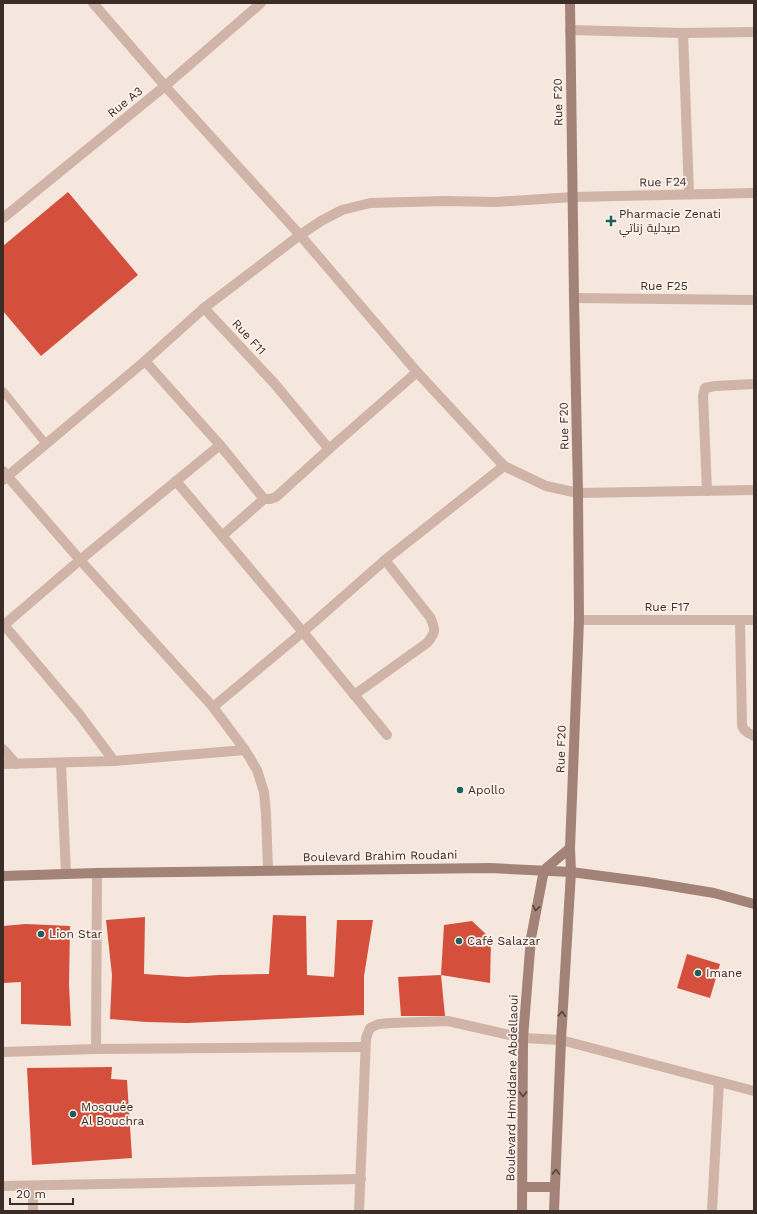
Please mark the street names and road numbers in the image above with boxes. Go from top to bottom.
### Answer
street label: Rue F20 [551,78,565,126]
street label: Rue A3 [105,84,145,120]
street label: Rue F24 [639,175,687,189]
street label: Rue F25 [640,279,688,293]
street label: Rue F11 [229,317,269,357]
street label: Rue F20 [557,402,571,450]
street label: Rue F17 [644,600,690,614]
street label: Rue F20 [553,725,569,773]
street label: Boulevard Brahim Roudani [302,848,458,864]
street label: Boulevard Hmiddane Abdellaoui [503,994,521,1182]

